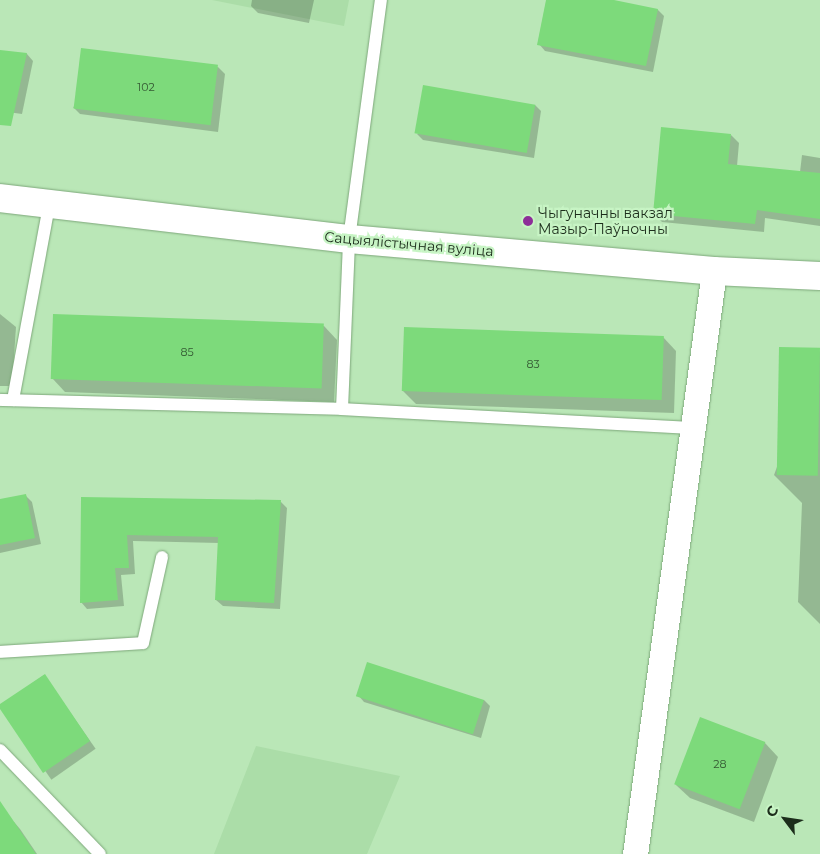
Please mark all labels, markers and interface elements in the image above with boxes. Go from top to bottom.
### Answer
house number: 102 [137,80,155,94]
place label: Чыгуначны вакзал Мазыр-Паўночны [538,205,673,238]
marker: Чыгуначны вакзал Мазыр-Паўночны [522,215,534,227]
street label: Сацыялістычная вуліца [324,228,494,260]
house number: 85 [180,345,194,359]
house number: 83 [526,357,540,371]
house number: 28 [713,757,727,771]
north arrow [760,794,810,844]
text: С [762,802,782,820]

